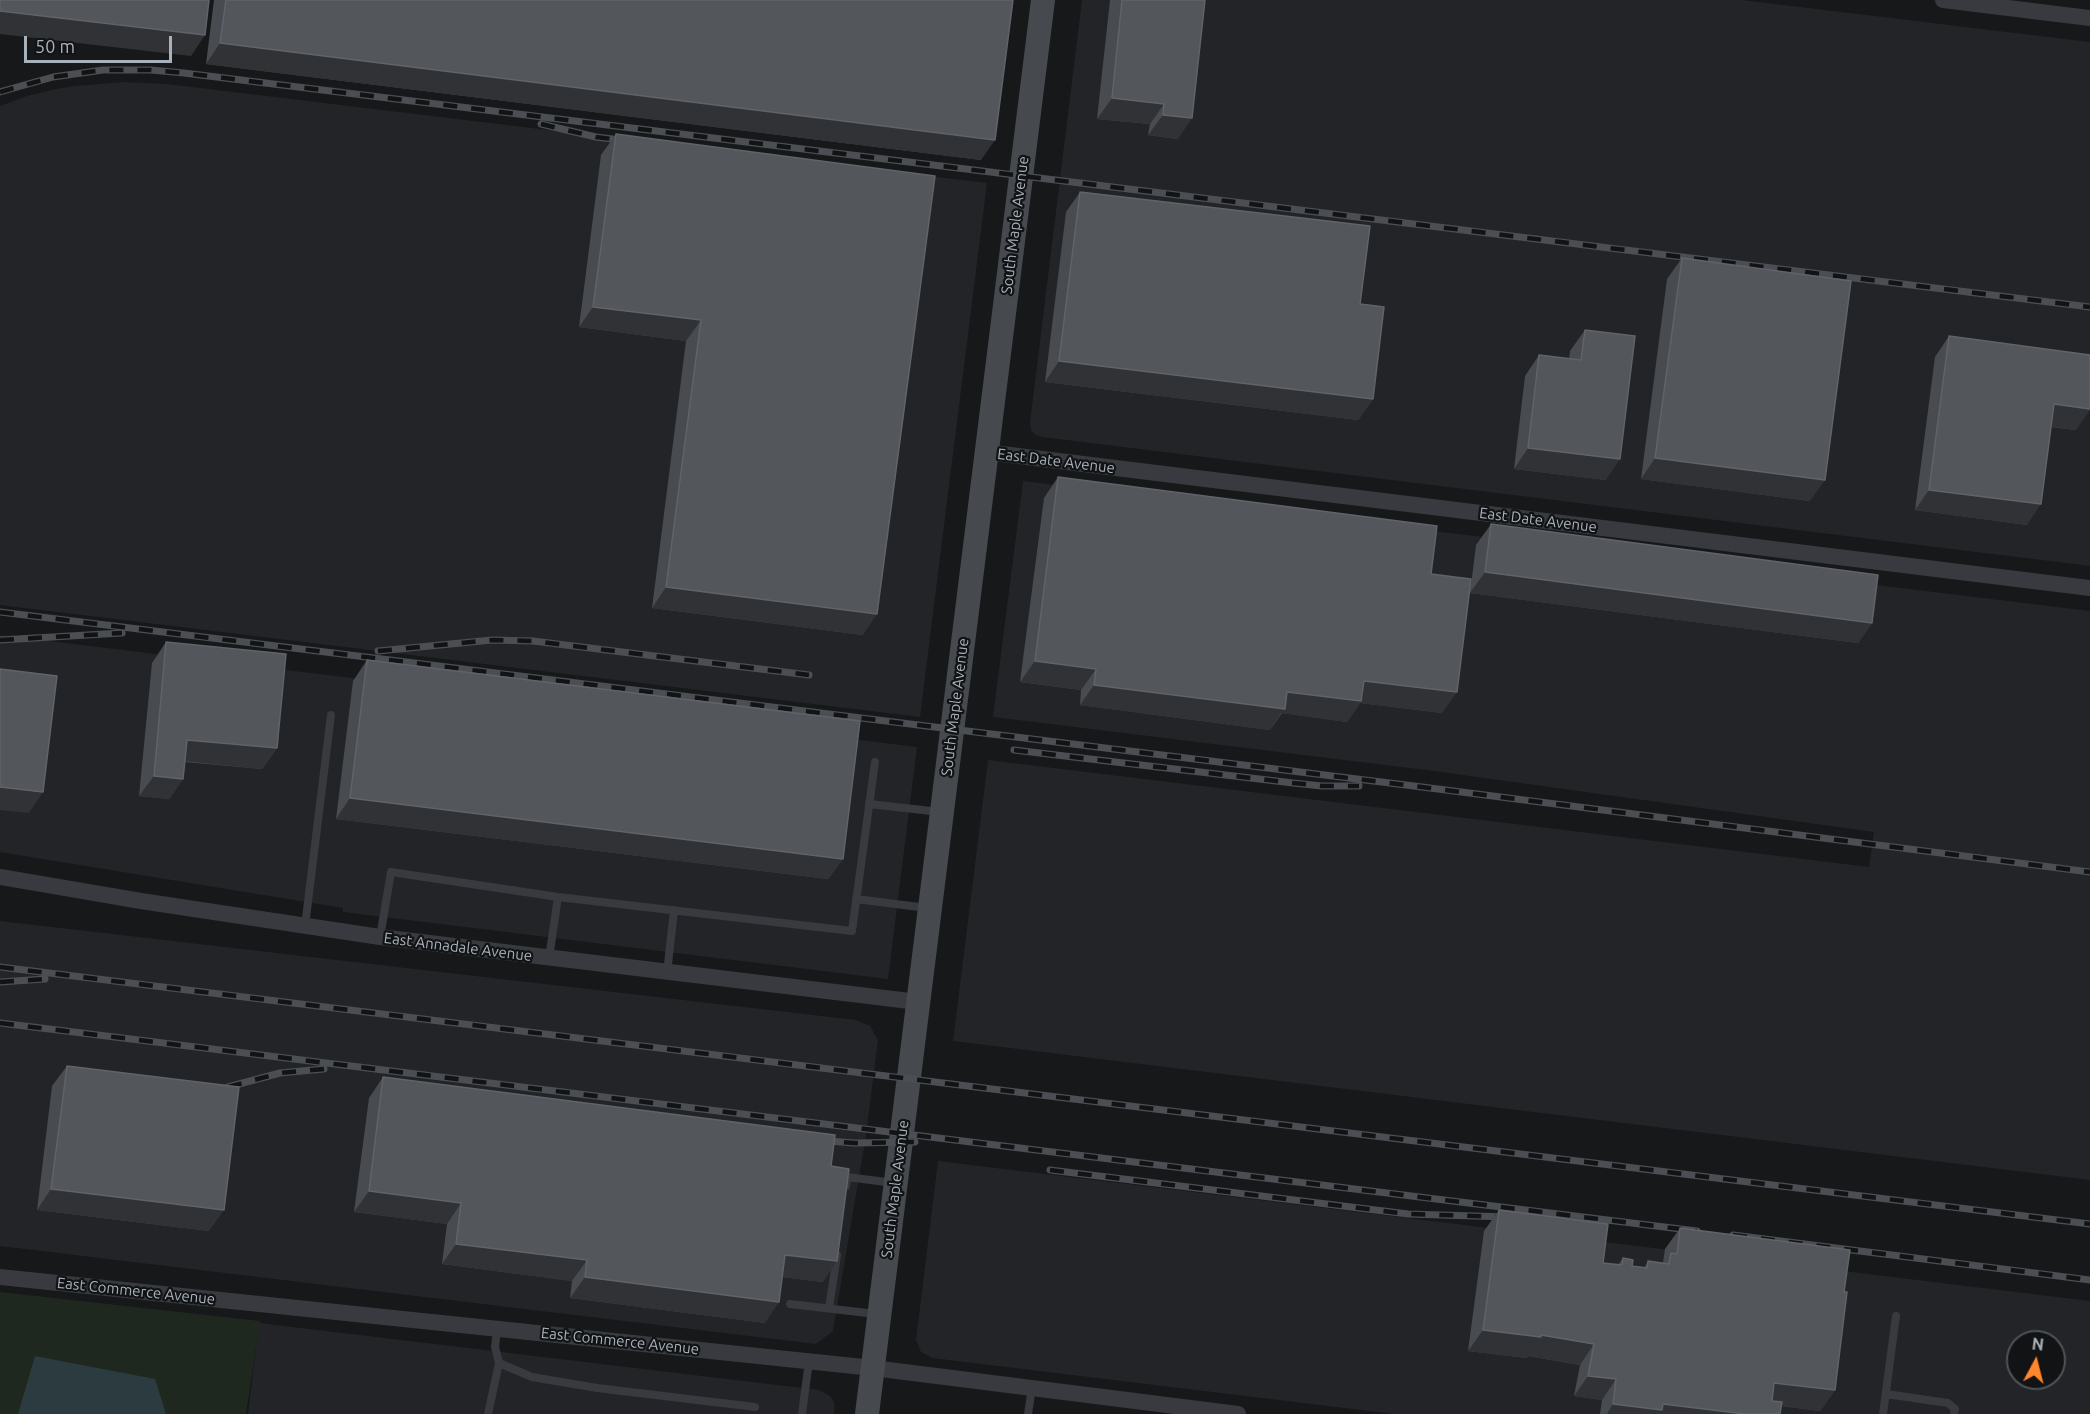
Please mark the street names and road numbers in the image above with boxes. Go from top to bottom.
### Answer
street label: South Maple Avenue [998,155,1032,295]
street label: East Date Avenue [996,445,1116,477]
street label: East Date Avenue [1478,504,1598,536]
street label: South Maple Avenue [938,637,972,777]
street label: East Annadale Avenue [383,929,533,965]
street label: South Maple Avenue [878,1119,912,1259]
street label: East Commerce Avenue [56,1274,216,1308]
street label: East Commerce Avenue [540,1324,700,1358]

